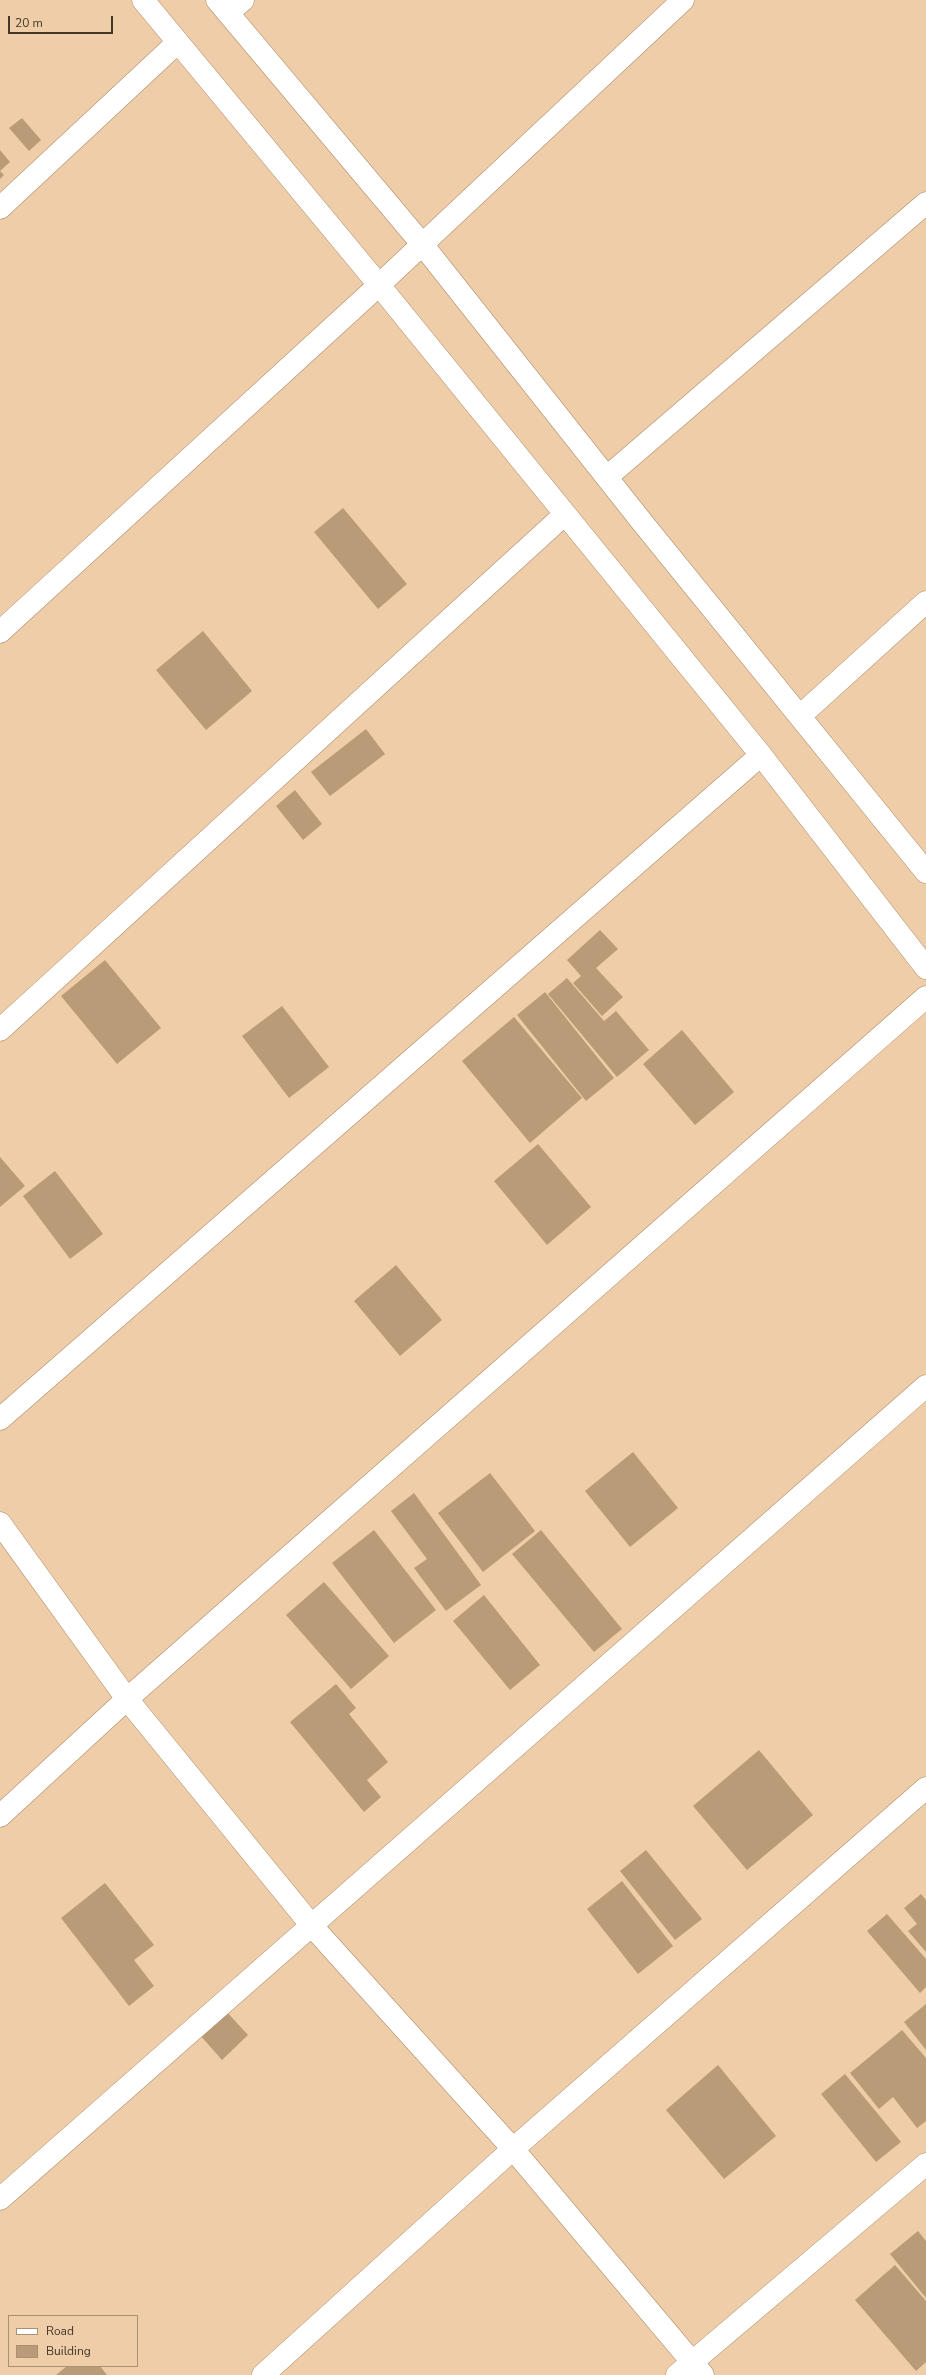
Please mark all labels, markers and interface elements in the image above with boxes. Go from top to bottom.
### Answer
scale bar [10,8,115,34]
text: 20 m [15,15,43,31]
legend [8,2315,138,2367]
text: Road [46,2323,74,2339]
text: Building [46,2343,91,2359]

